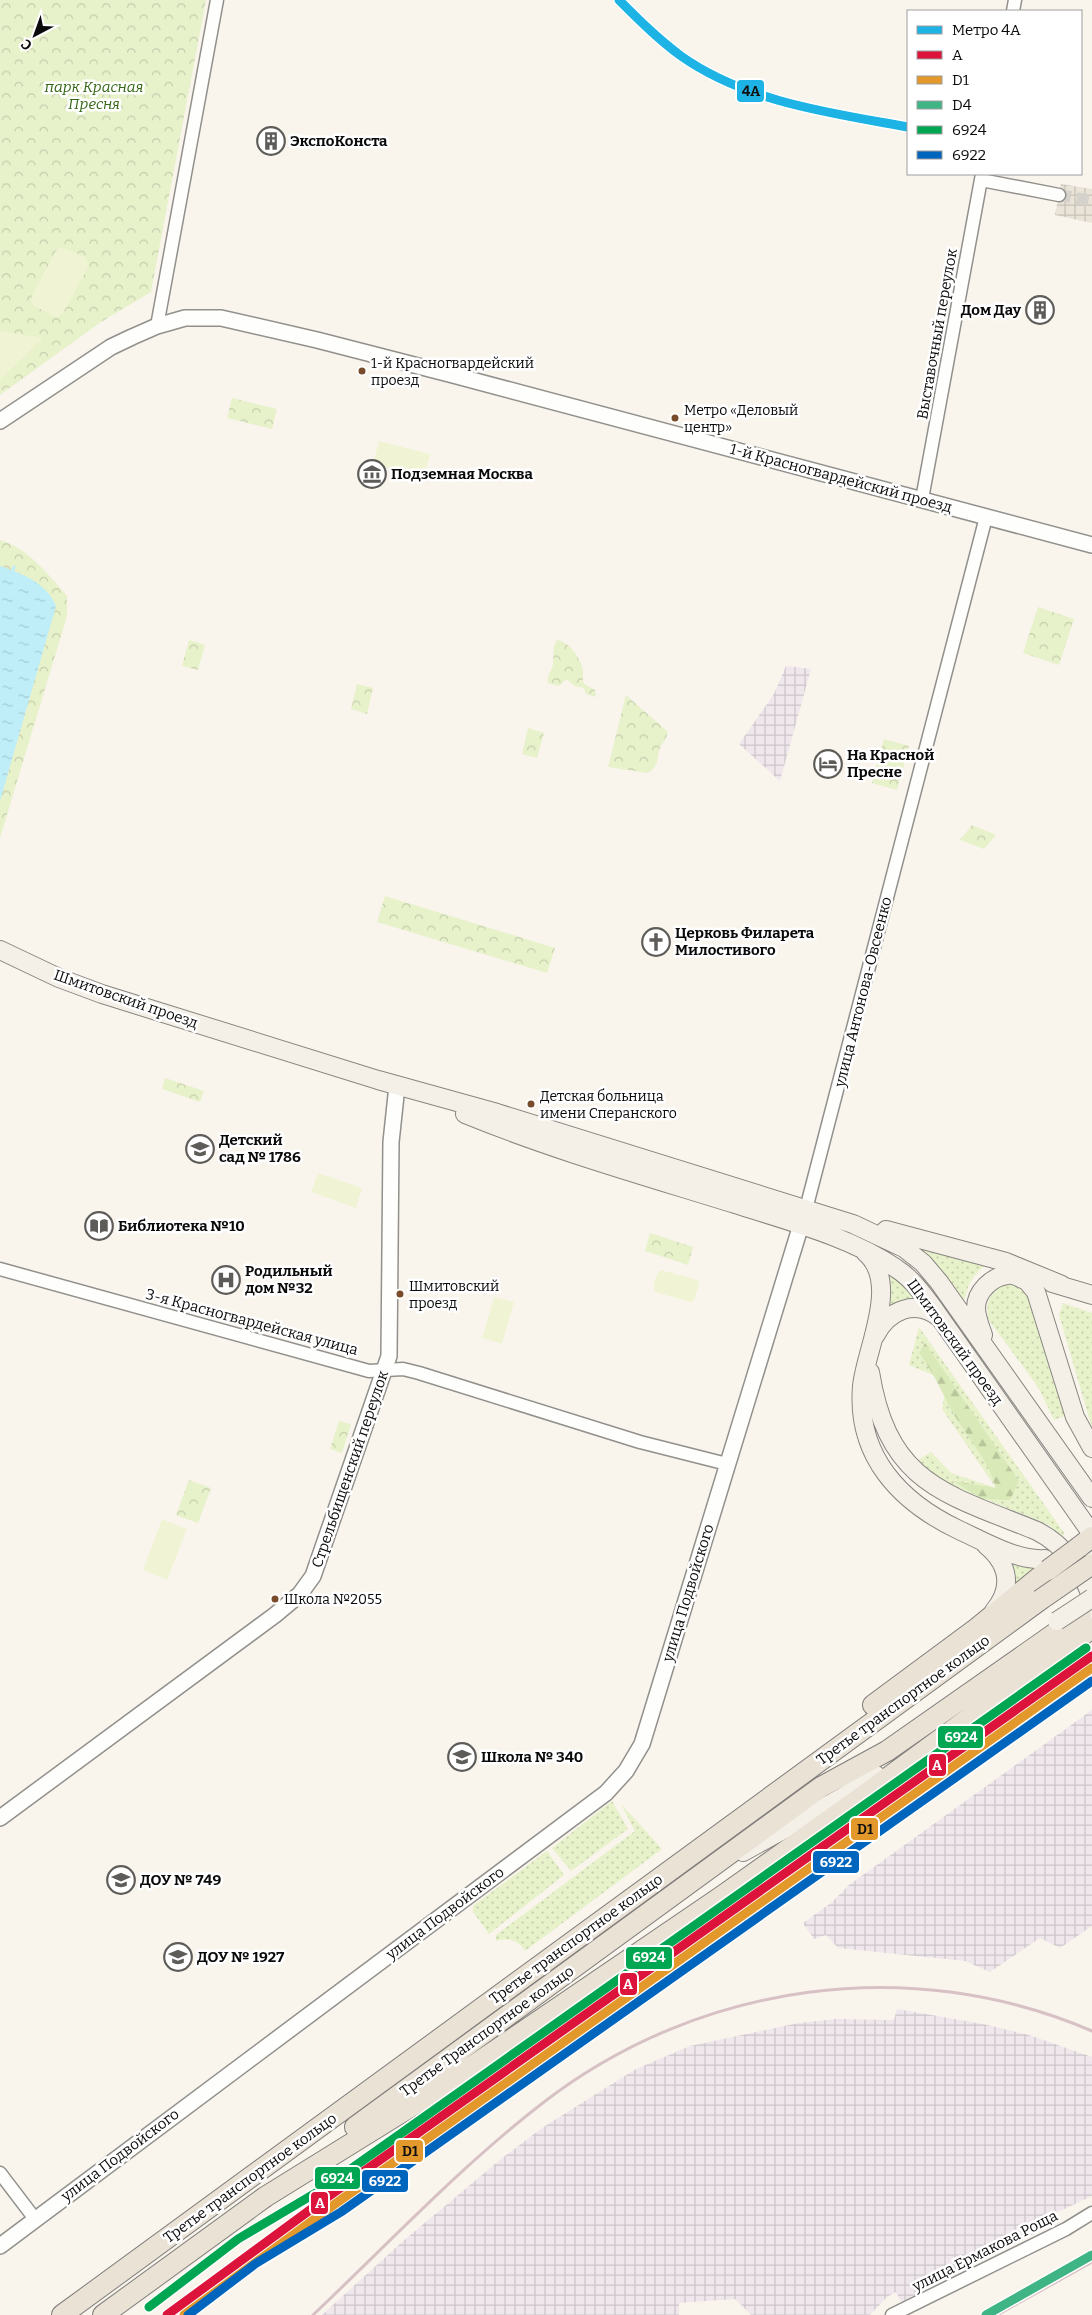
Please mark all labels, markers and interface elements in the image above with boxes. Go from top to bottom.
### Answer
north arrow [10,10,60,60]
legend [907,10,1082,175]
text: Метро 4А [952,21,1021,39]
text: С [18,35,36,54]
text: A [952,46,963,64]
text: D1 [952,71,969,89]
park label: парк Красная Пресня [44,78,143,113]
line badge: 4А [736,79,765,103]
text: 4А [742,83,760,100]
text: D4 [952,96,972,114]
text: 6924 [952,121,987,139]
building icon: ЭкспоКонста [256,126,286,156]
place label: ЭкспоКонста [290,132,388,150]
text: 6922 [952,146,986,164]
street label: Выставочный переулок [913,247,961,421]
building icon: Дом Дау [1025,295,1055,325]
place label: Дом Дау [961,301,1022,319]
place label: 1-й Красногвардейский проезд [371,355,534,389]
marker: 1-й Красногвардейский проезд [357,366,367,376]
place label: Метро «Деловый центр» [684,402,798,436]
marker: Метро «Деловый центр» [670,413,680,423]
street label: 1-й Красногвардейский проезд [728,440,954,516]
museum icon: Подземная Москва [357,459,387,489]
place label: Подземная Москва [391,465,534,483]
place label: На Красной Пресне [847,746,934,781]
hotel icon: На Красной Пресне [813,749,843,779]
street label: улица Антонова-Овсеенко [830,895,895,1090]
place label: Церковь Филарета Милостивого [675,924,815,959]
church icon: Церковь Филарета Милостивого [641,927,671,957]
street label: Шмитовский проезд [52,966,200,1032]
place label: Детская больница имени Сперанского [540,1088,677,1122]
marker: Детская больница имени Сперанского [526,1099,536,1109]
place label: Детский сад № 1786 [219,1131,301,1166]
school or university icon: Детский сад № 1786 [185,1134,215,1164]
library icon: Библиотека №10 [84,1211,114,1241]
place label: Библиотека №10 [118,1217,245,1235]
place label: Родильный дом №32 [245,1262,333,1297]
hospital icon: Родильный дом №32 [211,1265,241,1295]
street label: Шмитовский проезд [903,1275,1007,1409]
place label: Шмитовский проезд [409,1278,499,1312]
street label: 3-я Красногвардейская улица [144,1285,360,1359]
marker: Шмитовский проезд [395,1289,405,1299]
street label: Стрельбищенский переулок [308,1368,392,1570]
street label: улица Подвойского [658,1522,718,1665]
place label: Школа №2055 [284,1591,382,1608]
marker: Школа №2055 [270,1594,280,1604]
street label: Третье транспортное кольцо [813,1631,993,1769]
line badge: 6924 [937,1725,984,1749]
text: 6924 [945,1729,978,1746]
school or university icon: Школа № 340 [447,1742,477,1772]
place label: Школа № 340 [481,1748,583,1766]
line badge: A [928,1753,947,1777]
text: A [932,1757,942,1774]
line badge: D1 [850,1817,879,1841]
text: D1 [857,1821,873,1838]
line badge: 6922 [812,1850,860,1874]
text: 6922 [820,1854,852,1871]
street label: улица Подвойского [382,1863,508,1964]
school or university icon: ДОУ № 749 [106,1865,136,1895]
street label: Третье транспортное кольцо [486,1870,666,2008]
place label: ДОУ № 749 [140,1871,221,1889]
school or university icon: ДОУ № 1927 [163,1942,193,1972]
line badge: 6924 [625,1946,673,1970]
place label: ДОУ № 1927 [197,1948,284,1966]
text: 6924 [633,1949,666,1966]
street label: Третье Транспортное кольцо [397,1962,577,2100]
line badge: A [619,1972,638,1996]
text: A [623,1976,633,1993]
street label: улица Подвойского [57,2105,183,2206]
street label: Третье транспортное кольцо [160,2109,340,2247]
line badge: D1 [395,2139,424,2163]
text: D1 [402,2143,418,2160]
line badge: 6924 [314,2166,361,2190]
line badge: 6922 [361,2169,409,2193]
text: 6924 [321,2170,354,2187]
text: 6922 [369,2173,401,2190]
line badge: A [310,2191,329,2215]
text: A [315,2195,325,2212]
street label: улица Ермакова Роща [909,2207,1061,2296]

